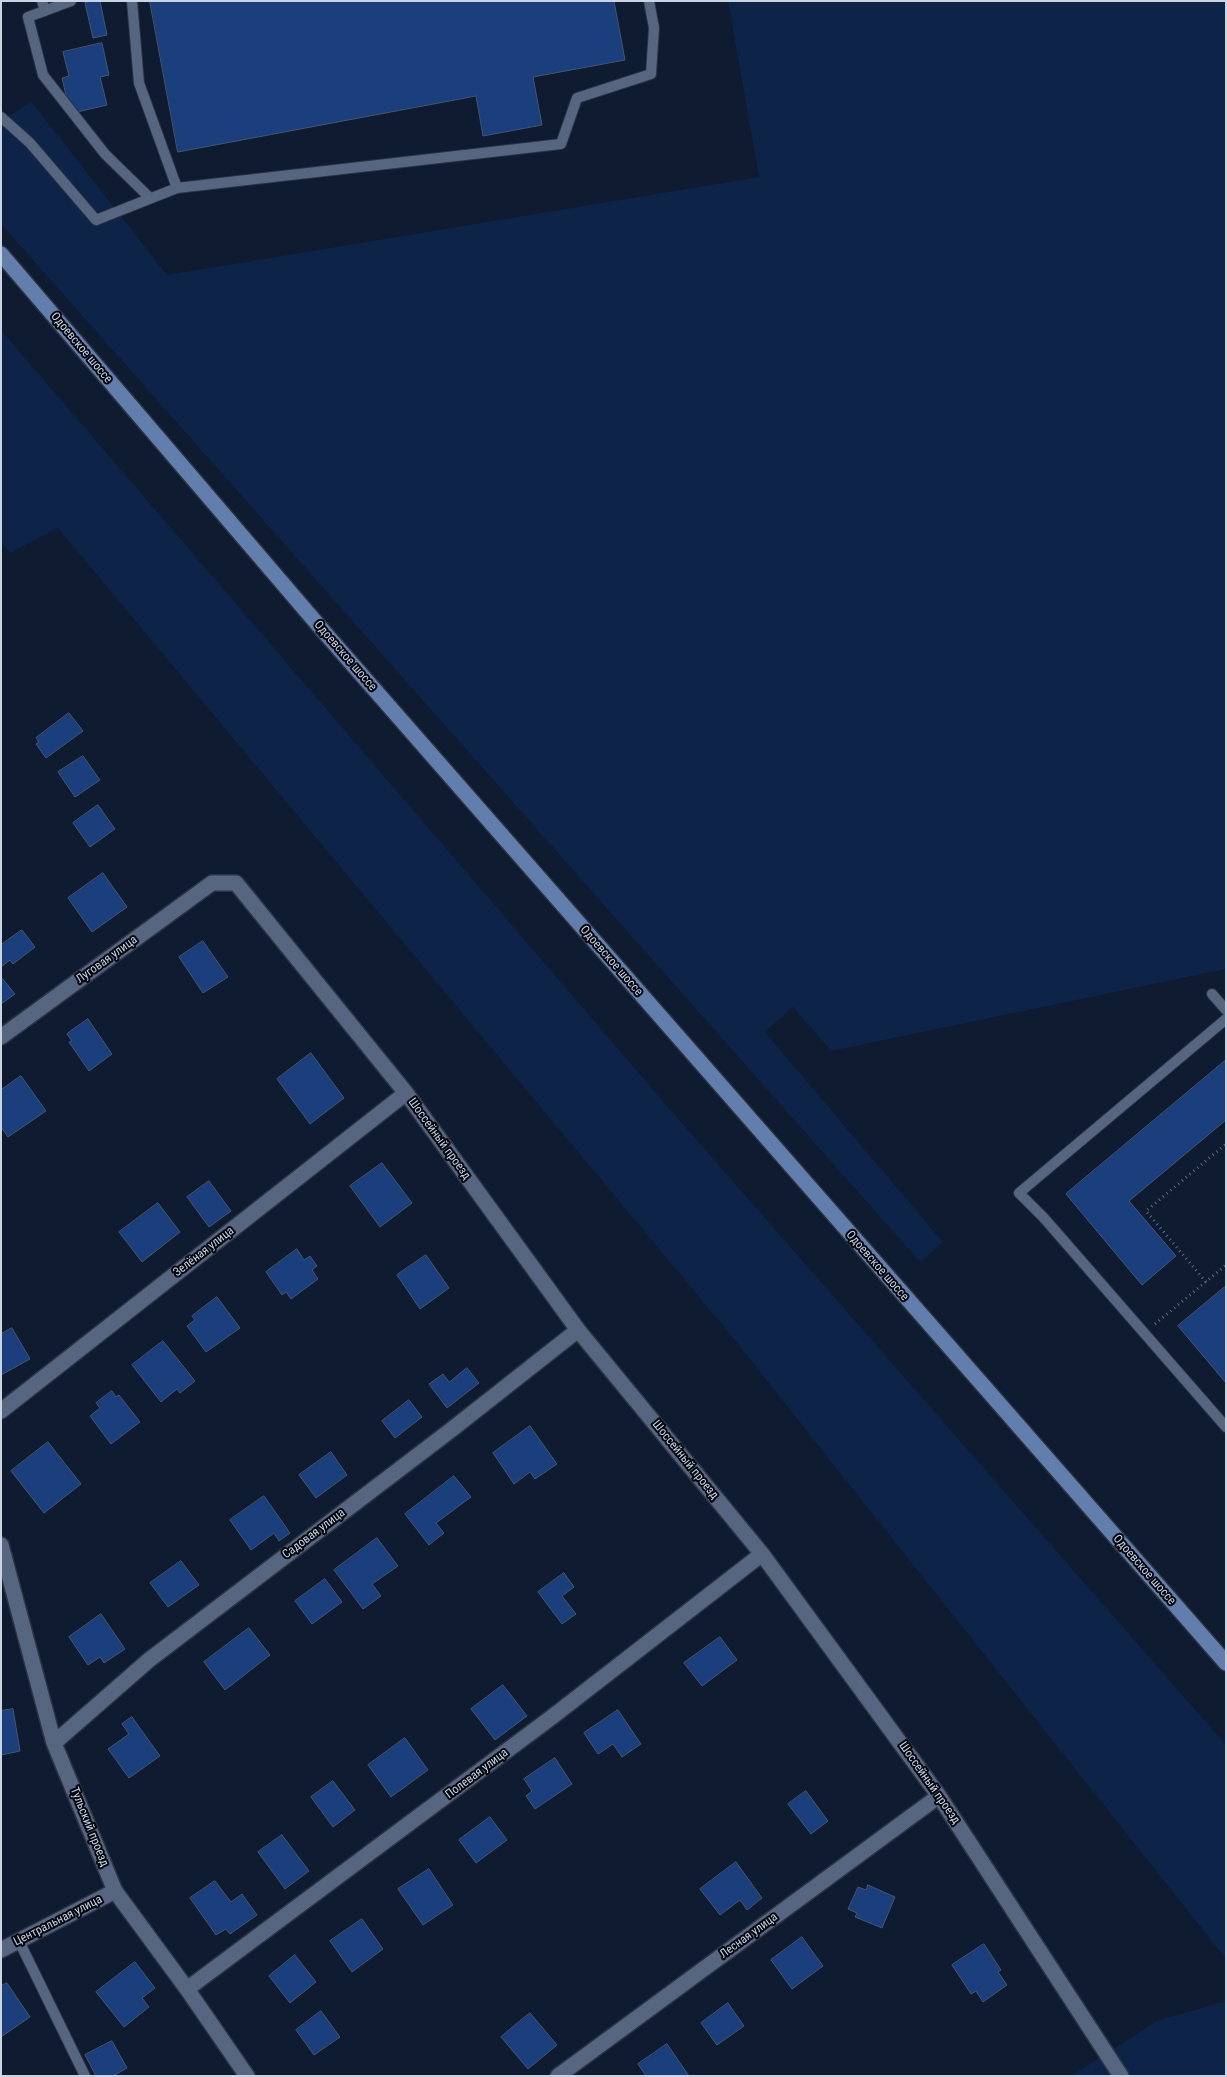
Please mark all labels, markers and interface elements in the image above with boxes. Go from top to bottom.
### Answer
street label: Одоевское шоссе [47,310,115,386]
street label: Одоевское шоссе [311,618,379,694]
street label: Одоевское шоссе [577,923,645,999]
street label: Луговая улица [74,933,140,987]
street label: Шоссейный проезд [405,1095,473,1183]
street label: Зелёная улица [171,1224,237,1280]
street label: Одоевское шоссе [843,1228,911,1304]
street label: Шоссейный проезд [649,1418,721,1502]
street label: Садовая улица [280,1506,348,1562]
street label: Одоевское шоссе [1110,1532,1178,1608]
street label: Шоссейный проезд [895,1739,963,1827]
street label: Полевая улица [443,1746,511,1802]
street label: Тульский проезд [67,1785,111,1869]
street label: Центральная улица [11,1892,105,1950]
street label: Лесная улица [717,1910,781,1962]

